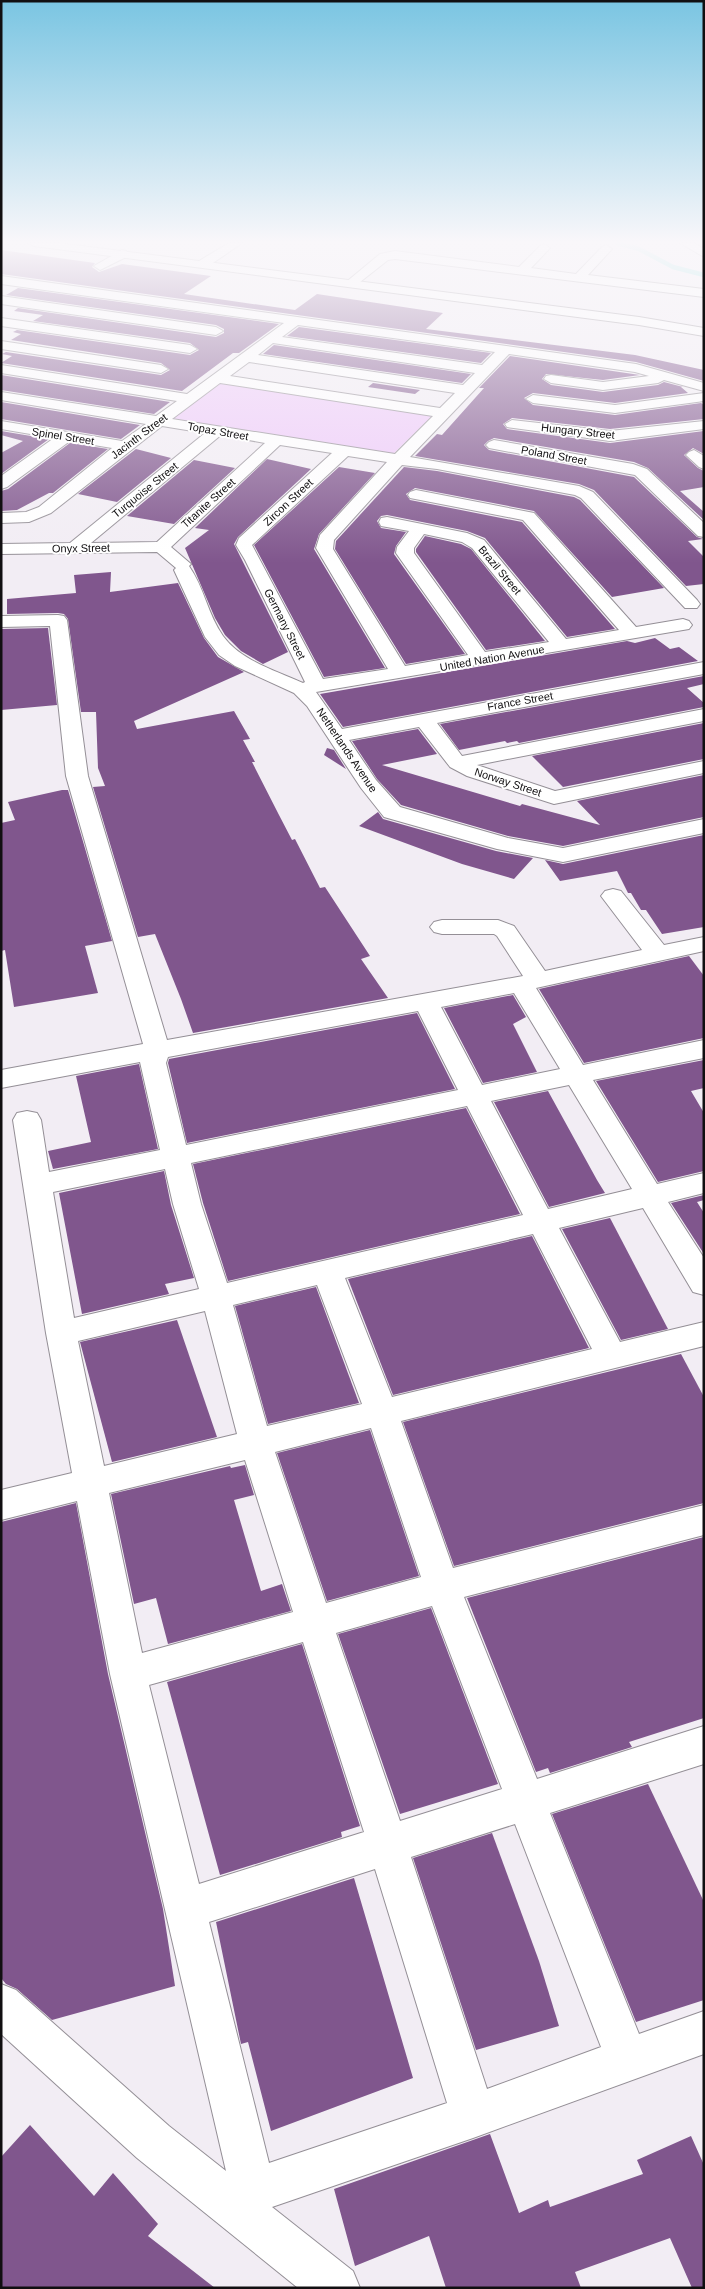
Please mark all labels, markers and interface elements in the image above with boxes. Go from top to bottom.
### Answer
street label: Jacinth Street [109,411,169,461]
street label: Topaz Street [187,420,249,442]
street label: Hungary Street [541,421,615,441]
street label: Spinel Street [31,425,95,447]
street label: Poland Street [520,443,588,467]
street label: Turquoise Street [110,460,180,520]
street label: Titanite Street [179,476,237,530]
street label: Zircon Street [261,476,315,528]
street label: Onyx Street [52,541,110,555]
street label: Brazil Street [476,543,524,597]
street label: Germany Street [262,587,308,661]
street label: United Nation Avenue [439,643,545,673]
street label: France Street [486,689,554,713]
street label: Netherlands Avenue [314,706,380,794]
street label: Norway Street [473,766,543,798]

